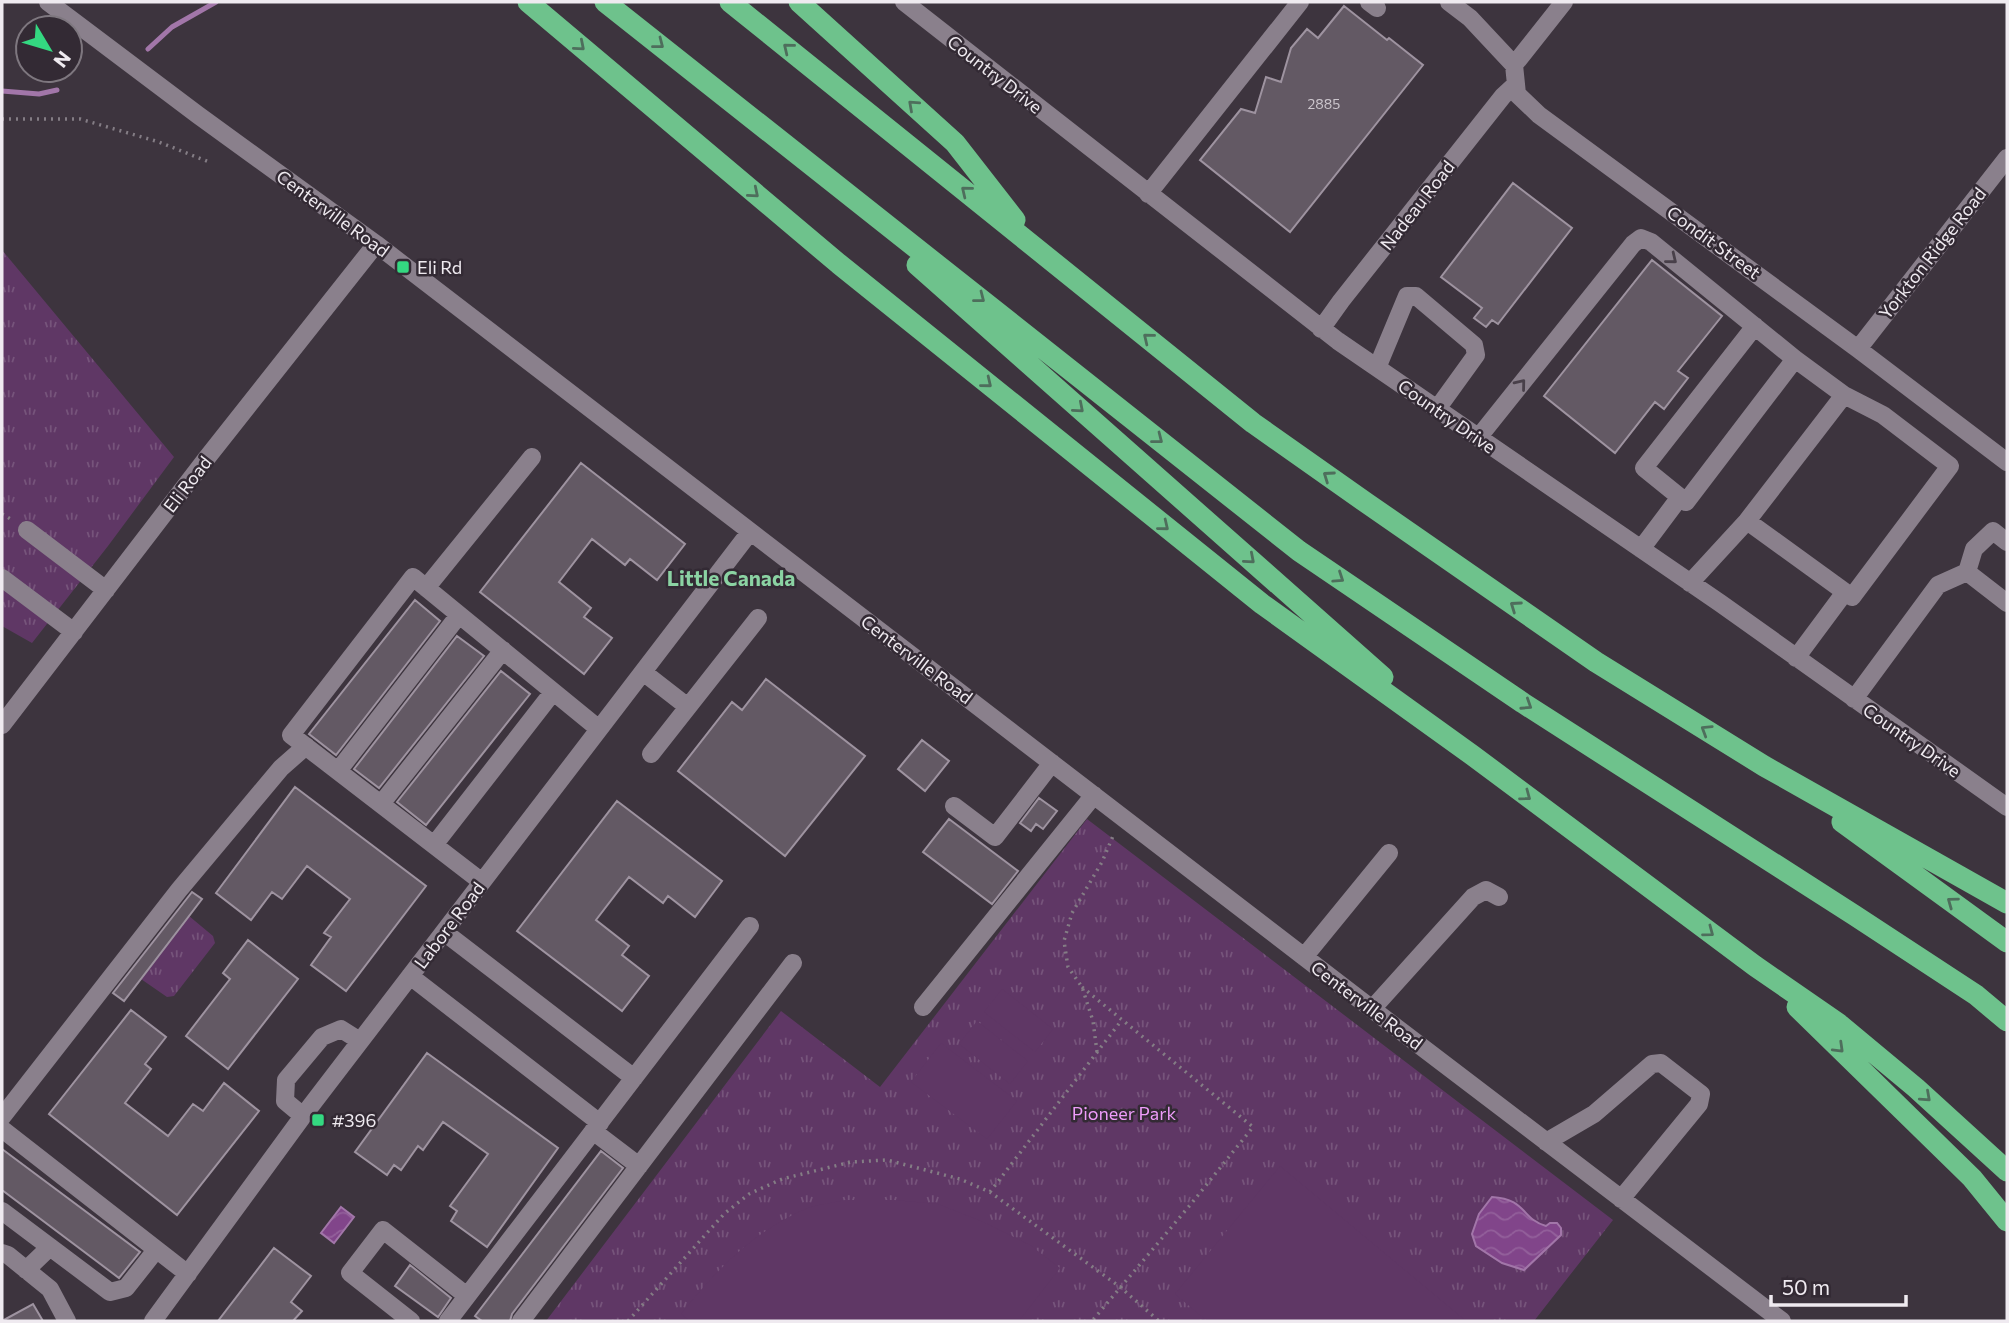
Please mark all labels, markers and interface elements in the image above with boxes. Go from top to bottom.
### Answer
north arrow [14,14,84,84]
street label: Country Drive [943,30,1047,118]
one-way arrow [651,35,664,48]
one-way arrow [572,38,585,50]
one-way arrow [784,44,796,57]
text: N [49,47,76,72]
house number: 2885 [1308,95,1340,112]
one-way arrow [908,101,921,114]
street label: Nadeau Road [1375,156,1459,254]
street label: Centerville Road [272,165,394,261]
street label: Yorkton Ridge Road [1874,183,1990,323]
one-way arrow [746,185,759,197]
one-way arrow [961,186,973,199]
street label: Condit Street [1663,201,1765,283]
one-way arrow [1665,251,1677,264]
place label: Eli Rd [417,256,462,278]
marker: Eli Rd [395,259,411,275]
one-way arrow [972,289,985,302]
one-way arrow [1143,333,1155,346]
street label: Country Drive [1394,374,1500,458]
one-way arrow [980,375,992,388]
one-way arrow [1512,380,1525,392]
one-way arrow [1071,400,1084,412]
one-way arrow [1150,431,1163,443]
street label: Eli Road [158,451,216,517]
one-way arrow [1323,472,1336,484]
one-way arrow [1156,518,1169,531]
one-way arrow [1241,551,1254,563]
district label: Little Canada [667,565,795,590]
one-way arrow [1331,569,1344,582]
one-way arrow [1510,602,1523,614]
street label: Centerville Road [857,610,977,708]
one-way arrow [1519,697,1532,710]
street label: Country Drive [1859,698,1965,782]
one-way arrow [1700,725,1713,738]
one-way arrow [1519,788,1531,800]
street label: Labore Road [409,877,489,973]
one-way arrow [1947,898,1960,910]
one-way arrow [1701,924,1714,936]
street label: Centerville Road [1307,956,1427,1054]
one-way arrow [1831,1040,1844,1053]
one-way arrow [1918,1089,1931,1101]
park label: Pioneer Park [1072,1102,1176,1124]
place label: #396 [332,1109,376,1131]
marker: #396 [310,1112,326,1128]
scale bar [1771,1264,1906,1308]
text: 50 m [1782,1274,1830,1299]

